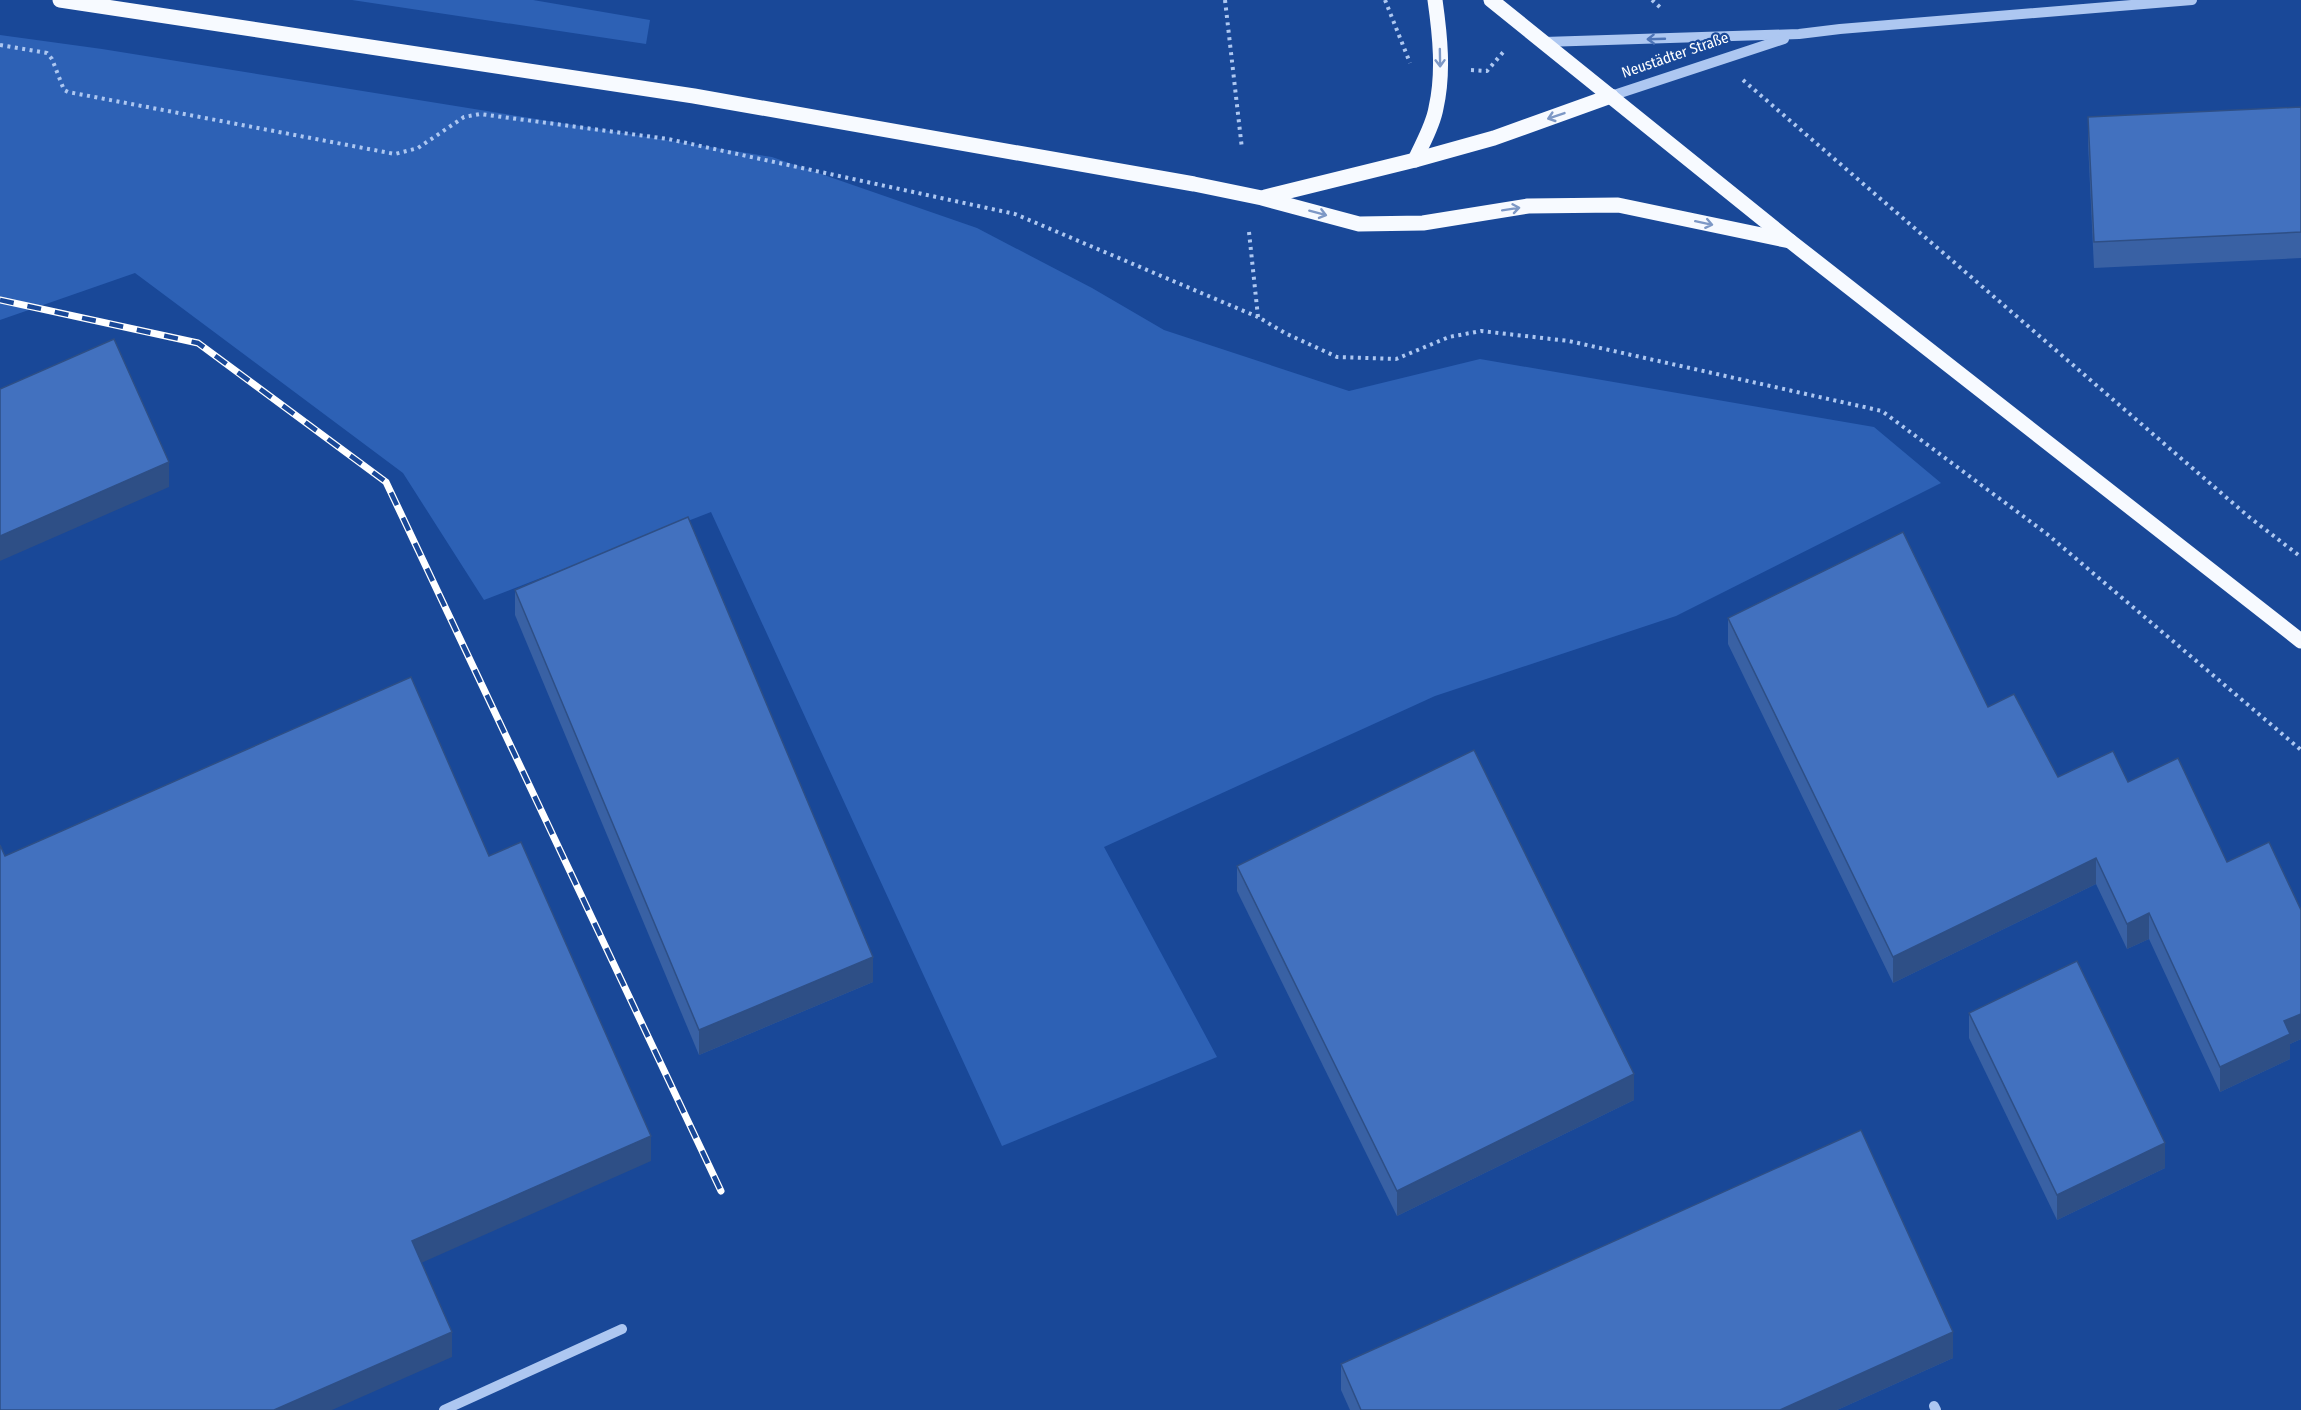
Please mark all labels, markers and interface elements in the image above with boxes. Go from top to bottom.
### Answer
street label: Neustädter Straße [1619,28,1731,82]
one-way arrow [1647,33,1667,45]
one-way arrow [1434,48,1446,68]
one-way arrow [1547,111,1566,122]
one-way arrow [1500,203,1520,214]
one-way arrow [1308,208,1327,219]
one-way arrow [1694,217,1713,229]

